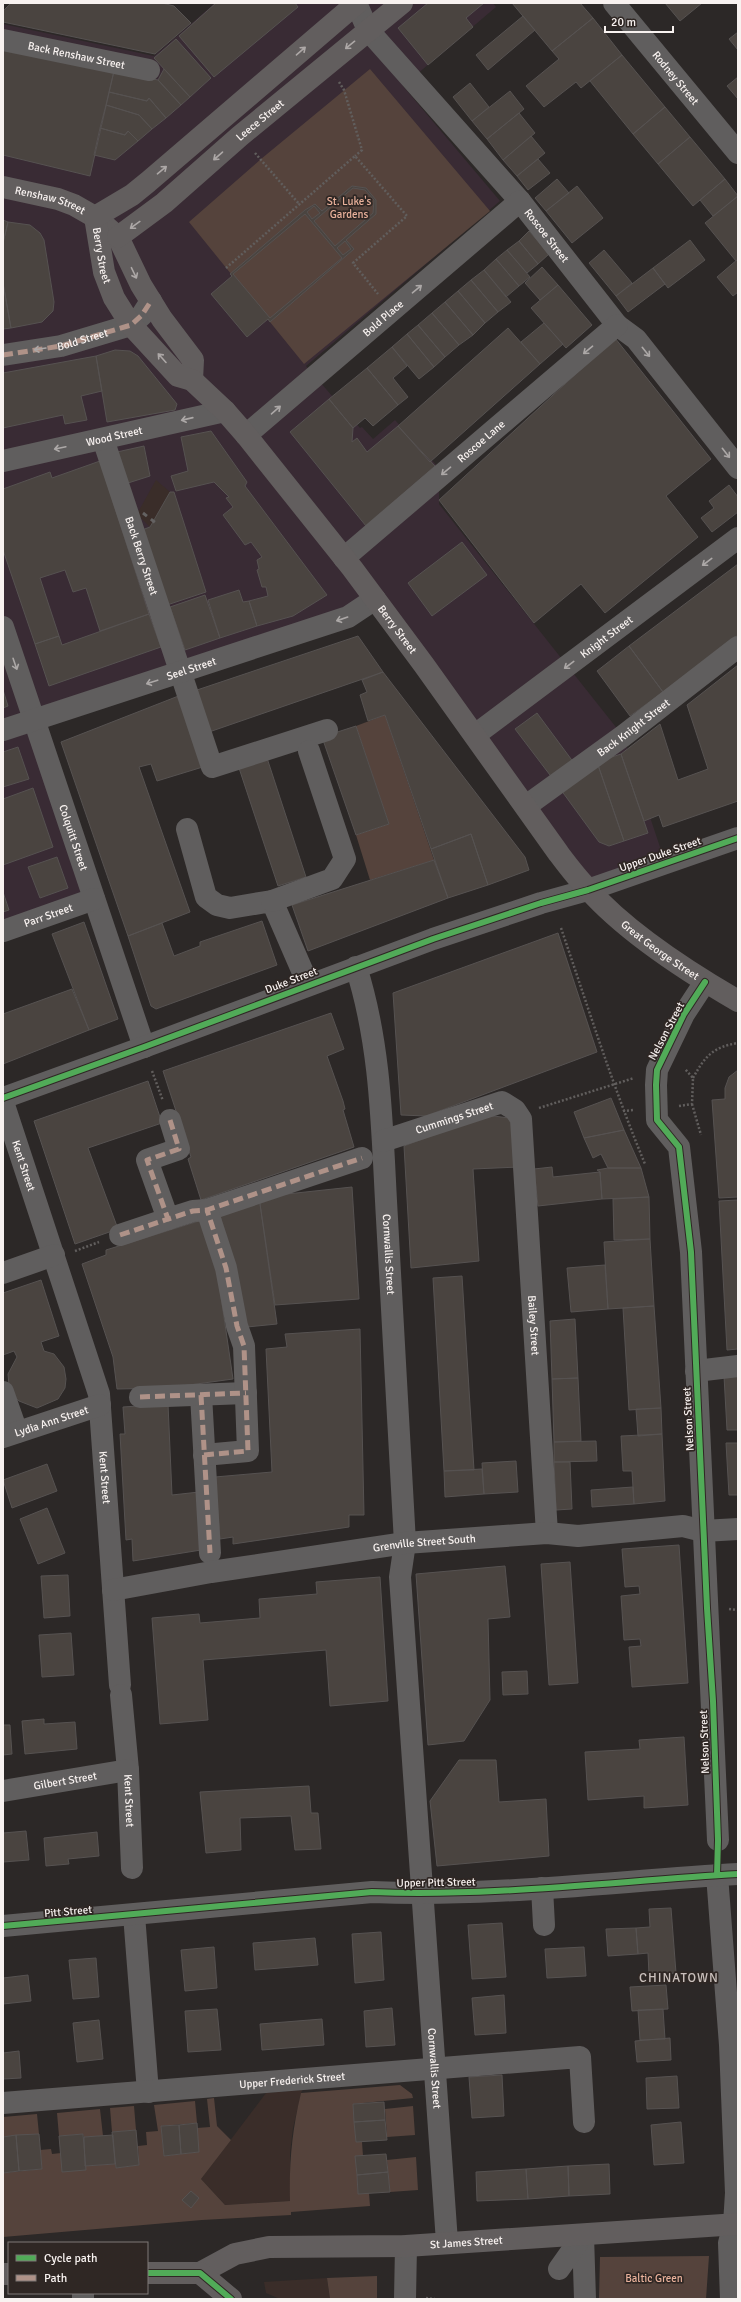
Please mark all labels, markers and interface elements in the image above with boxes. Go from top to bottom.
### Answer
scale bar [605,8,673,34]
text: 20 m [611,15,636,30]
street label: Back Renshaw Street [27,39,126,72]
one-way arrow [344,41,355,50]
one-way arrow [295,47,306,56]
street label: Rodney Street [649,49,701,108]
street label: Leece Street [233,97,287,144]
one-way arrow [213,151,223,160]
one-way arrow [157,165,167,174]
street label: Renshaw Street [14,184,88,217]
park label: St. Luke's Gardens [327,195,372,221]
street label: Roscoe Street [522,206,572,265]
one-way arrow [130,220,141,229]
street label: Berry Street [90,226,114,286]
one-way arrow [131,266,138,278]
one-way arrow [412,284,422,293]
street label: Bold Place [360,297,406,340]
street label: Bold Street [56,326,110,354]
one-way arrow [34,345,47,353]
one-way arrow [582,346,593,355]
one-way arrow [641,346,650,357]
one-way arrow [157,353,166,363]
one-way arrow [271,405,281,415]
one-way arrow [181,416,194,424]
street label: Roscoe Lane [455,418,508,465]
street label: Wood Street [85,424,144,449]
one-way arrow [54,445,67,453]
one-way arrow [722,448,731,459]
one-way arrow [441,467,452,476]
street label: Back Berry Street [122,515,160,597]
one-way arrow [701,557,712,566]
street label: Berry Street [375,603,419,656]
street label: Knight Street [578,613,636,661]
one-way arrow [335,616,348,623]
street label: Seel Street [165,655,218,683]
one-way arrow [12,658,20,670]
one-way arrow [564,660,575,669]
one-way arrow [146,679,158,687]
street label: Back Knight Street [595,696,673,760]
street label: Colquitt Street [56,803,90,873]
street label: Upper Duke Street [617,834,703,875]
street label: Parr Street [22,901,75,930]
street label: Great George Street [618,918,701,983]
street label: Duke Street [263,964,319,996]
street label: Nelson Street [646,1000,687,1062]
street label: Cummings Street [414,1099,495,1137]
street label: Kent Street [9,1139,38,1193]
street label: Cornwallis Street [380,1214,397,1295]
street label: Bailey Street [525,1295,542,1356]
street label: Nelson Street [680,1387,697,1451]
street label: Lydia Ann Street [13,1403,90,1440]
street label: Kent Street [96,1451,113,1504]
street label: Grenville Street South [372,1532,476,1555]
street label: Nelson Street [697,1710,712,1774]
street label: Gilbert Street [33,1769,98,1793]
street label: Kent Street [121,1774,136,1828]
street label: Upper Pitt Street [396,1875,476,1890]
street label: Pitt Street [44,1903,93,1920]
district label: CHINATOWN [639,1970,719,1986]
street label: Cornwallis Street [425,2027,444,2109]
street label: Upper Frederick Street [239,2070,346,2091]
street label: St James Street [430,2234,503,2251]
legend [8,2242,148,2294]
text: Cycle path [44,2251,97,2266]
text: Path [44,2271,67,2286]
park label: Baltic Green [625,2272,683,2285]

